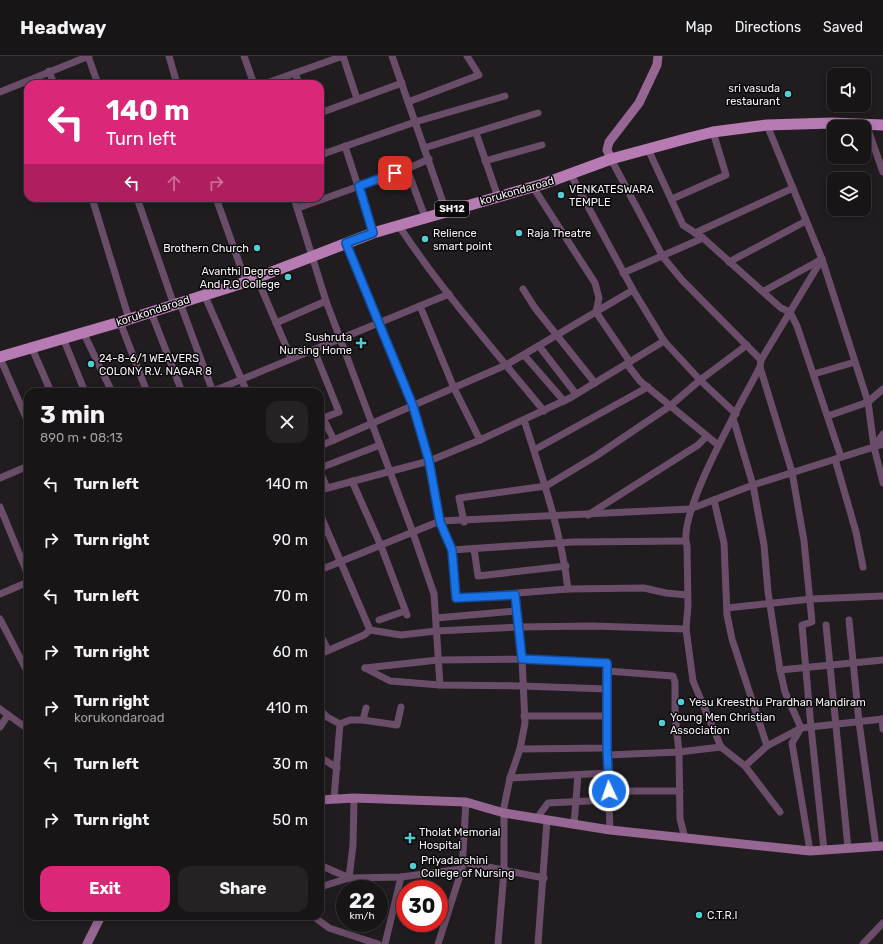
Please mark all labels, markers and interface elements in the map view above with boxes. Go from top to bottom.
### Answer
text: Headway [20,16,106,39]
text: Map [686,19,713,36]
text: Directions [735,19,801,36]
text: Saved [823,19,863,36]
map controls [827,68,871,216]
button: sound [827,68,871,112]
place label: sri vasuda restaurant [726,82,781,108]
marker: sri vasuda restaurant [783,89,793,99]
text: 140 m [106,94,190,127]
icon: left [40,96,92,148]
button: search [827,120,871,164]
text: Turn left [106,128,176,150]
pin [378,156,412,190]
icon: arrive [384,162,406,184]
icon: left [121,172,143,194]
icon: ahead [163,172,185,194]
icon: right [205,172,227,194]
button: layers [827,172,871,216]
street label: korukondaroad [478,174,556,208]
place label: VENKATESWARA TEMPLE [569,183,655,209]
marker: VENKATESWARA TEMPLE [556,190,566,200]
road number: SH12 [435,201,469,217]
place label: Relience smart point [433,227,493,253]
place label: Raja Theatre [527,227,591,240]
marker: Raja Theatre [514,228,524,238]
marker: Relience smart point [420,234,430,244]
place label: Brothern Church [163,242,249,255]
marker: Brothern Church [252,243,262,253]
place label: Avanthi Degree And P.G College [200,265,280,291]
marker: Avanthi Degree And P.G College [283,272,293,282]
street label: korukondaroad [115,293,191,329]
place label: Sushruta Nursing Home [279,331,352,357]
marker: Sushruta Nursing Home [355,337,367,349]
place label: 24-8-6/1 WEAVERS COLONY R.V. NAGAR 8 [99,352,212,378]
marker: 24-8-6/1 WEAVERS COLONY R.V. NAGAR 8 [86,359,96,369]
text: 3 min [40,401,105,429]
button: close [266,401,308,443]
text: 890 m · 08:13 [40,430,123,445]
icon: left [40,473,62,495]
text: Turn left [74,475,139,493]
text: 140 m [266,475,308,493]
icon: right [40,529,62,551]
text: Turn right [74,531,149,549]
text: 90 m [273,531,308,549]
icon: left [40,585,62,607]
text: Turn left [74,587,139,605]
text: 70 m [274,587,308,605]
icon: right [40,641,62,663]
text: Turn right [74,643,149,661]
text: 60 m [272,643,308,661]
text: Turn right [74,692,149,710]
place label: Yesu Kreesthu Prardhan Mandiram [689,696,866,709]
icon: right [40,697,62,719]
marker: Yesu Kreesthu Prardhan Mandiram [676,697,686,707]
text: 410 m [266,699,308,717]
text: korukondaroad [74,710,164,725]
place label: Young Men Christian Association [670,711,775,737]
marker: Young Men Christian Association [657,718,667,728]
icon: left [40,753,62,775]
text: Turn left [74,755,139,773]
text: 30 m [272,755,308,773]
position arrow [588,770,630,812]
icon: right [40,809,62,831]
text: Turn right [74,811,149,829]
text: 50 m [273,811,308,829]
place label: Tholat Memorial Hospital [419,826,500,852]
marker: Tholat Memorial Hospital [404,832,416,844]
place label: Priyadarshini College of Nursing [421,854,514,880]
marker: Priyadarshini College of Nursing [408,861,418,871]
button: Exit [40,866,170,912]
button: Share [178,866,308,912]
speed limit sign: 30 [396,880,448,932]
text: 22 [349,889,375,913]
place label: C.T.R.I [707,909,738,922]
text: km/h [350,910,374,922]
marker: C.T.R.I [694,910,704,920]

